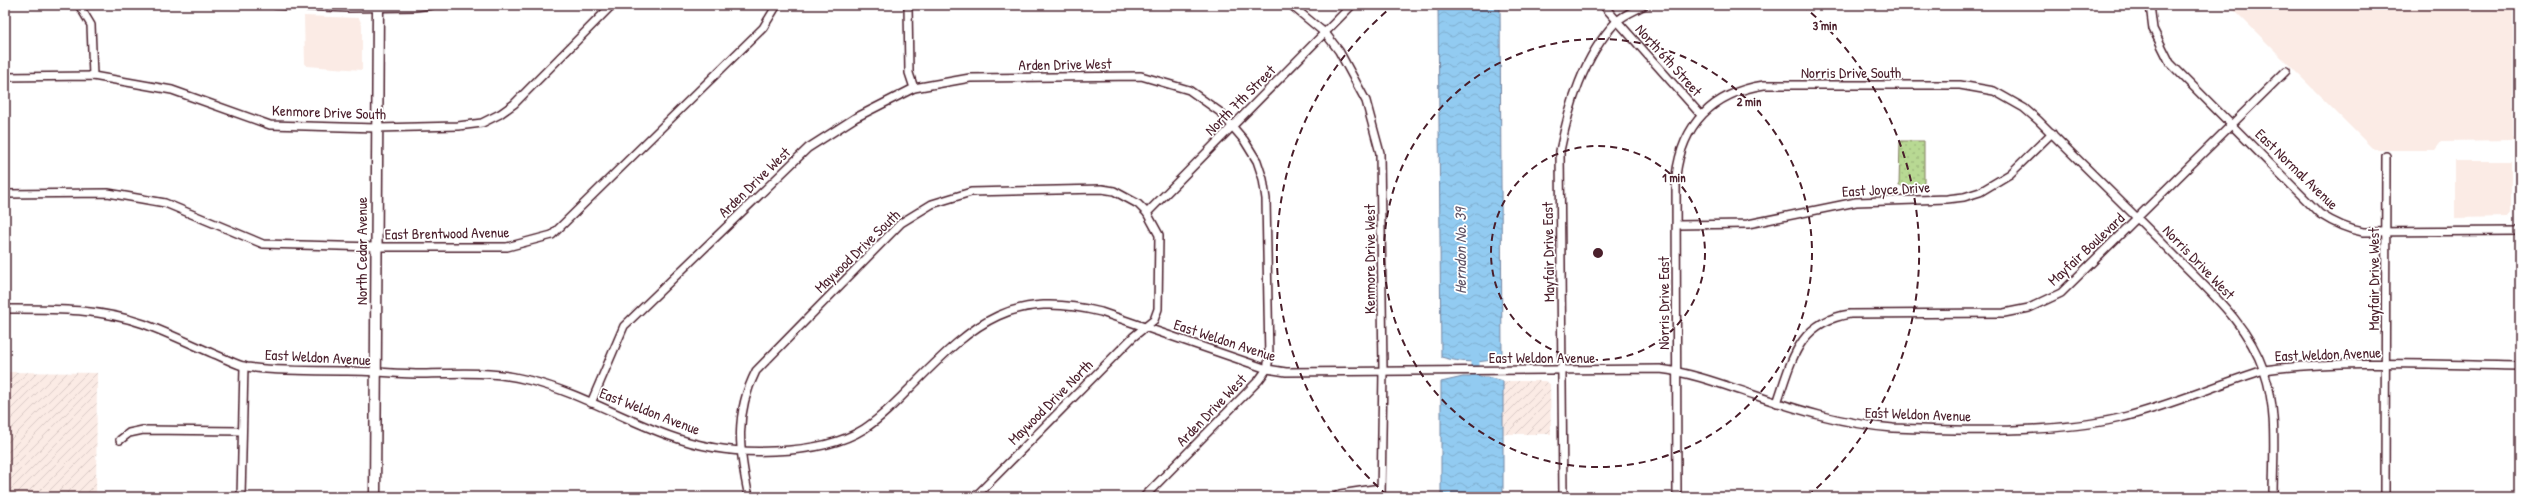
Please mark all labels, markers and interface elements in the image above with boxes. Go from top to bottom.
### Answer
text: 3 min [1813,17,1838,34]
street label: North 6th Street [1631,19,1708,101]
street label: Arden Drive West [1018,53,1112,75]
street label: North 7th Street [1200,59,1281,140]
street label: Norris Drive South [1801,62,1901,83]
text: 2 min [1737,93,1762,110]
street label: Kenmore Drive South [272,100,386,124]
street label: East Normal Avenue [2251,124,2343,214]
street label: Arden Drive West [713,142,795,222]
text: 1 min [1662,169,1686,186]
street label: East Joyce Drive [1841,176,1931,202]
street label: North Cedar Avenue [351,197,372,305]
street label: Mayfair Drive East [1537,201,1559,302]
street label: Kenmore Drive West [1359,203,1380,314]
street label: Maywood Drive South [810,205,904,297]
water label: Herndon No. 39 [1449,206,1471,294]
street label: Mayfair Boulevard [2043,208,2129,290]
street label: Norris Drive West [2158,220,2240,304]
street label: East Brentwood Avenue [385,221,509,245]
street label: Mayfair Drive West [2363,227,2384,330]
centre of rings [1591,246,1605,260]
street label: Norris Drive East [1653,256,1674,350]
street label: East Weldon Avenue [1171,314,1279,366]
street label: East Weldon Avenue [2275,342,2381,366]
street label: East Weldon Avenue [264,344,372,370]
street label: East Weldon Avenue [1489,347,1595,368]
street label: Maywood Drive North [1003,355,1097,449]
street label: Arden Drive West [1171,369,1251,451]
street label: East Weldon Avenue [597,382,703,440]
street label: East Weldon Avenue [1865,402,1971,426]

